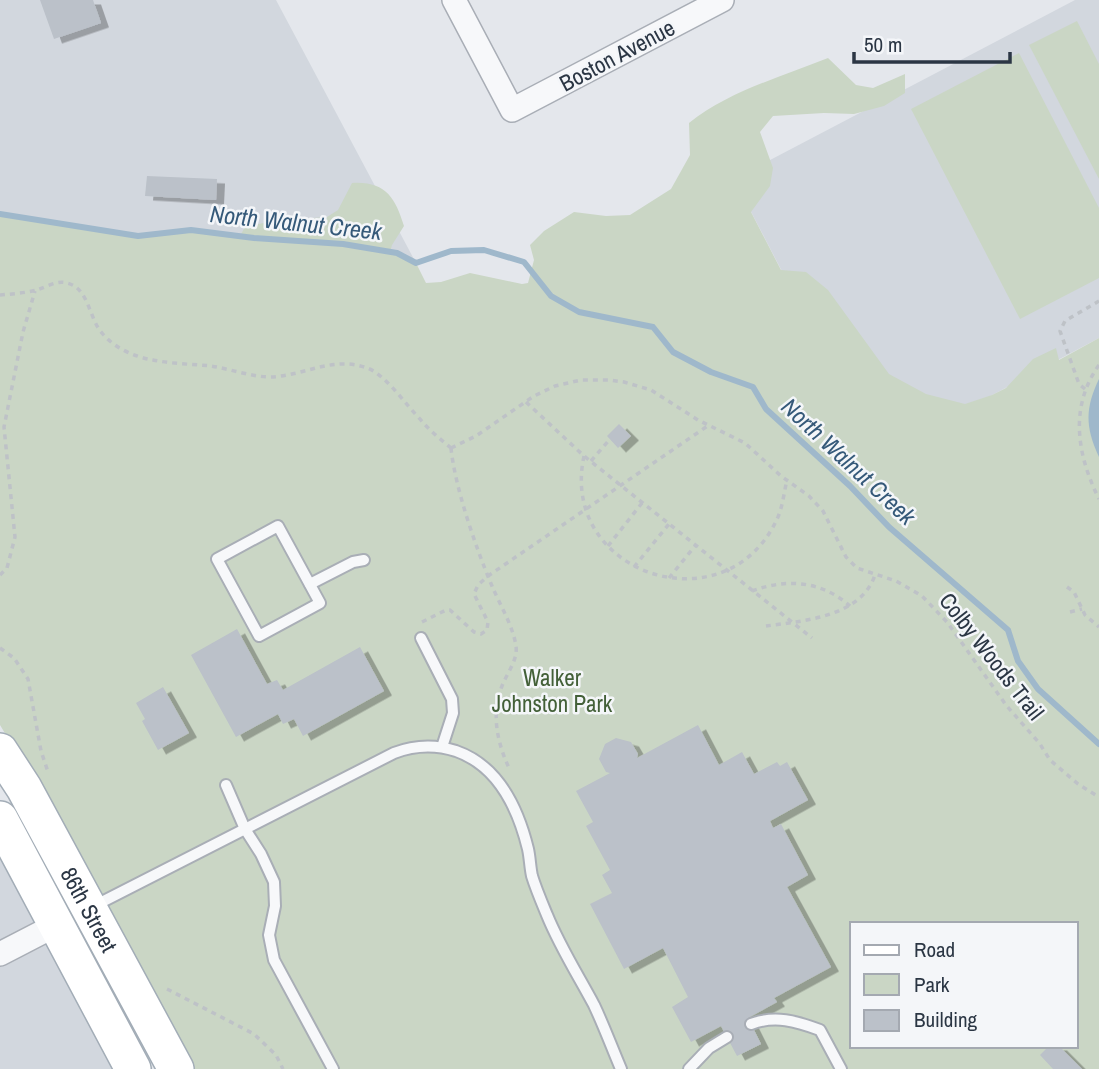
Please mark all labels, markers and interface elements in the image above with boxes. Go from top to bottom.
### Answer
street label: Boston Avenue [554,12,680,98]
scale bar [854,21,1010,65]
text: 50 m [864,30,902,59]
water label: North Walnut Creek [209,197,385,247]
water label: North Walnut Creek [775,391,924,532]
street label: Colby Woods Trail [932,586,1052,726]
park label: Walker Johnston Park [492,662,613,719]
street label: 86th Street [54,861,125,957]
legend [850,922,1078,1048]
text: Road [914,935,955,964]
text: Park [914,970,950,999]
text: Building [914,1005,978,1034]

